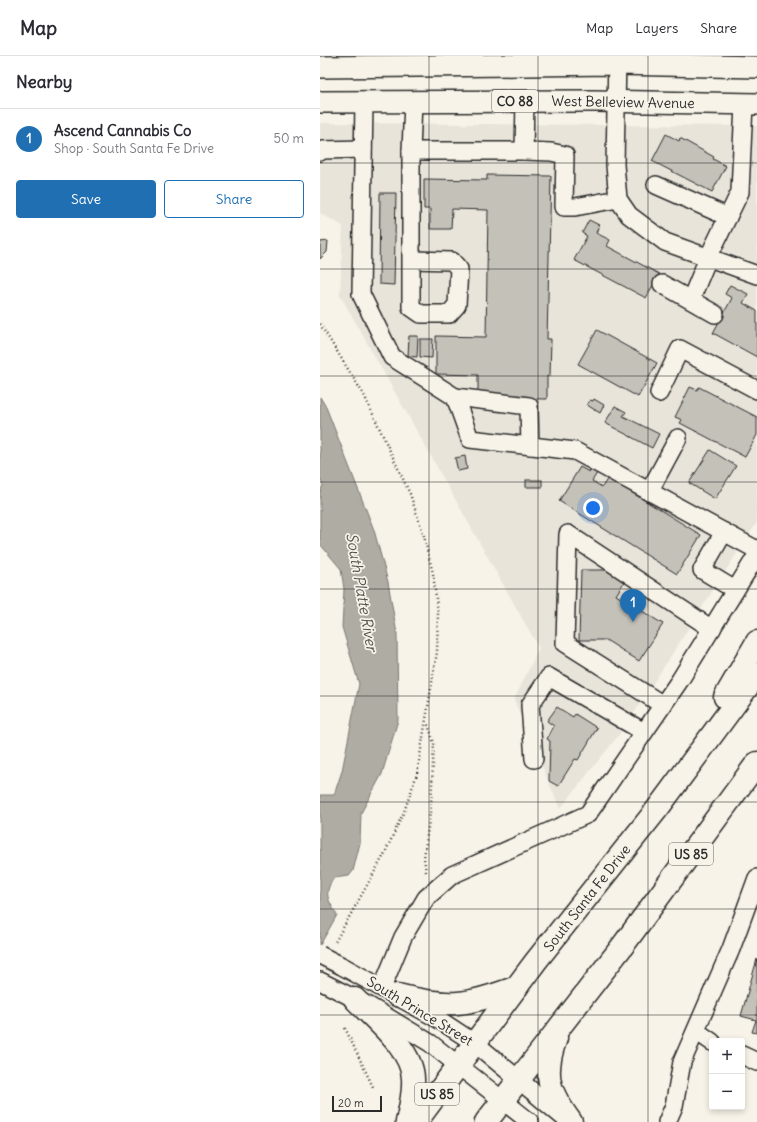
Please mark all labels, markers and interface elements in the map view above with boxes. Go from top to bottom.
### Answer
text: Map [20,16,57,40]
text: Map [586,19,613,37]
text: Layers [635,19,678,37]
text: Share [700,19,737,37]
text: Nearby [16,71,72,93]
road number: CO 88 [492,90,538,112]
street label: West Belleview Avenue [551,92,695,112]
text: Ascend Cannabis Co [54,121,191,140]
text: 1 [26,130,32,147]
text: 50 m [273,130,304,147]
text: Shop · South Santa Fe Drive [54,140,214,157]
button: Save [16,180,156,218]
button: Share [164,180,304,218]
your location [583,498,603,518]
water label: South Platte River [342,531,382,654]
pin: 1 [620,589,646,622]
street label: South Santa Fe Drive [540,841,634,955]
road number: US 85 [669,843,713,865]
street label: South Prince Street [364,972,476,1050]
map controls [709,1038,745,1110]
button: + [709,1038,745,1074]
button: − [709,1074,745,1110]
road number: US 85 [415,1083,459,1105]
scale bar [332,1094,382,1113]
text: 20 m [338,1096,364,1110]

